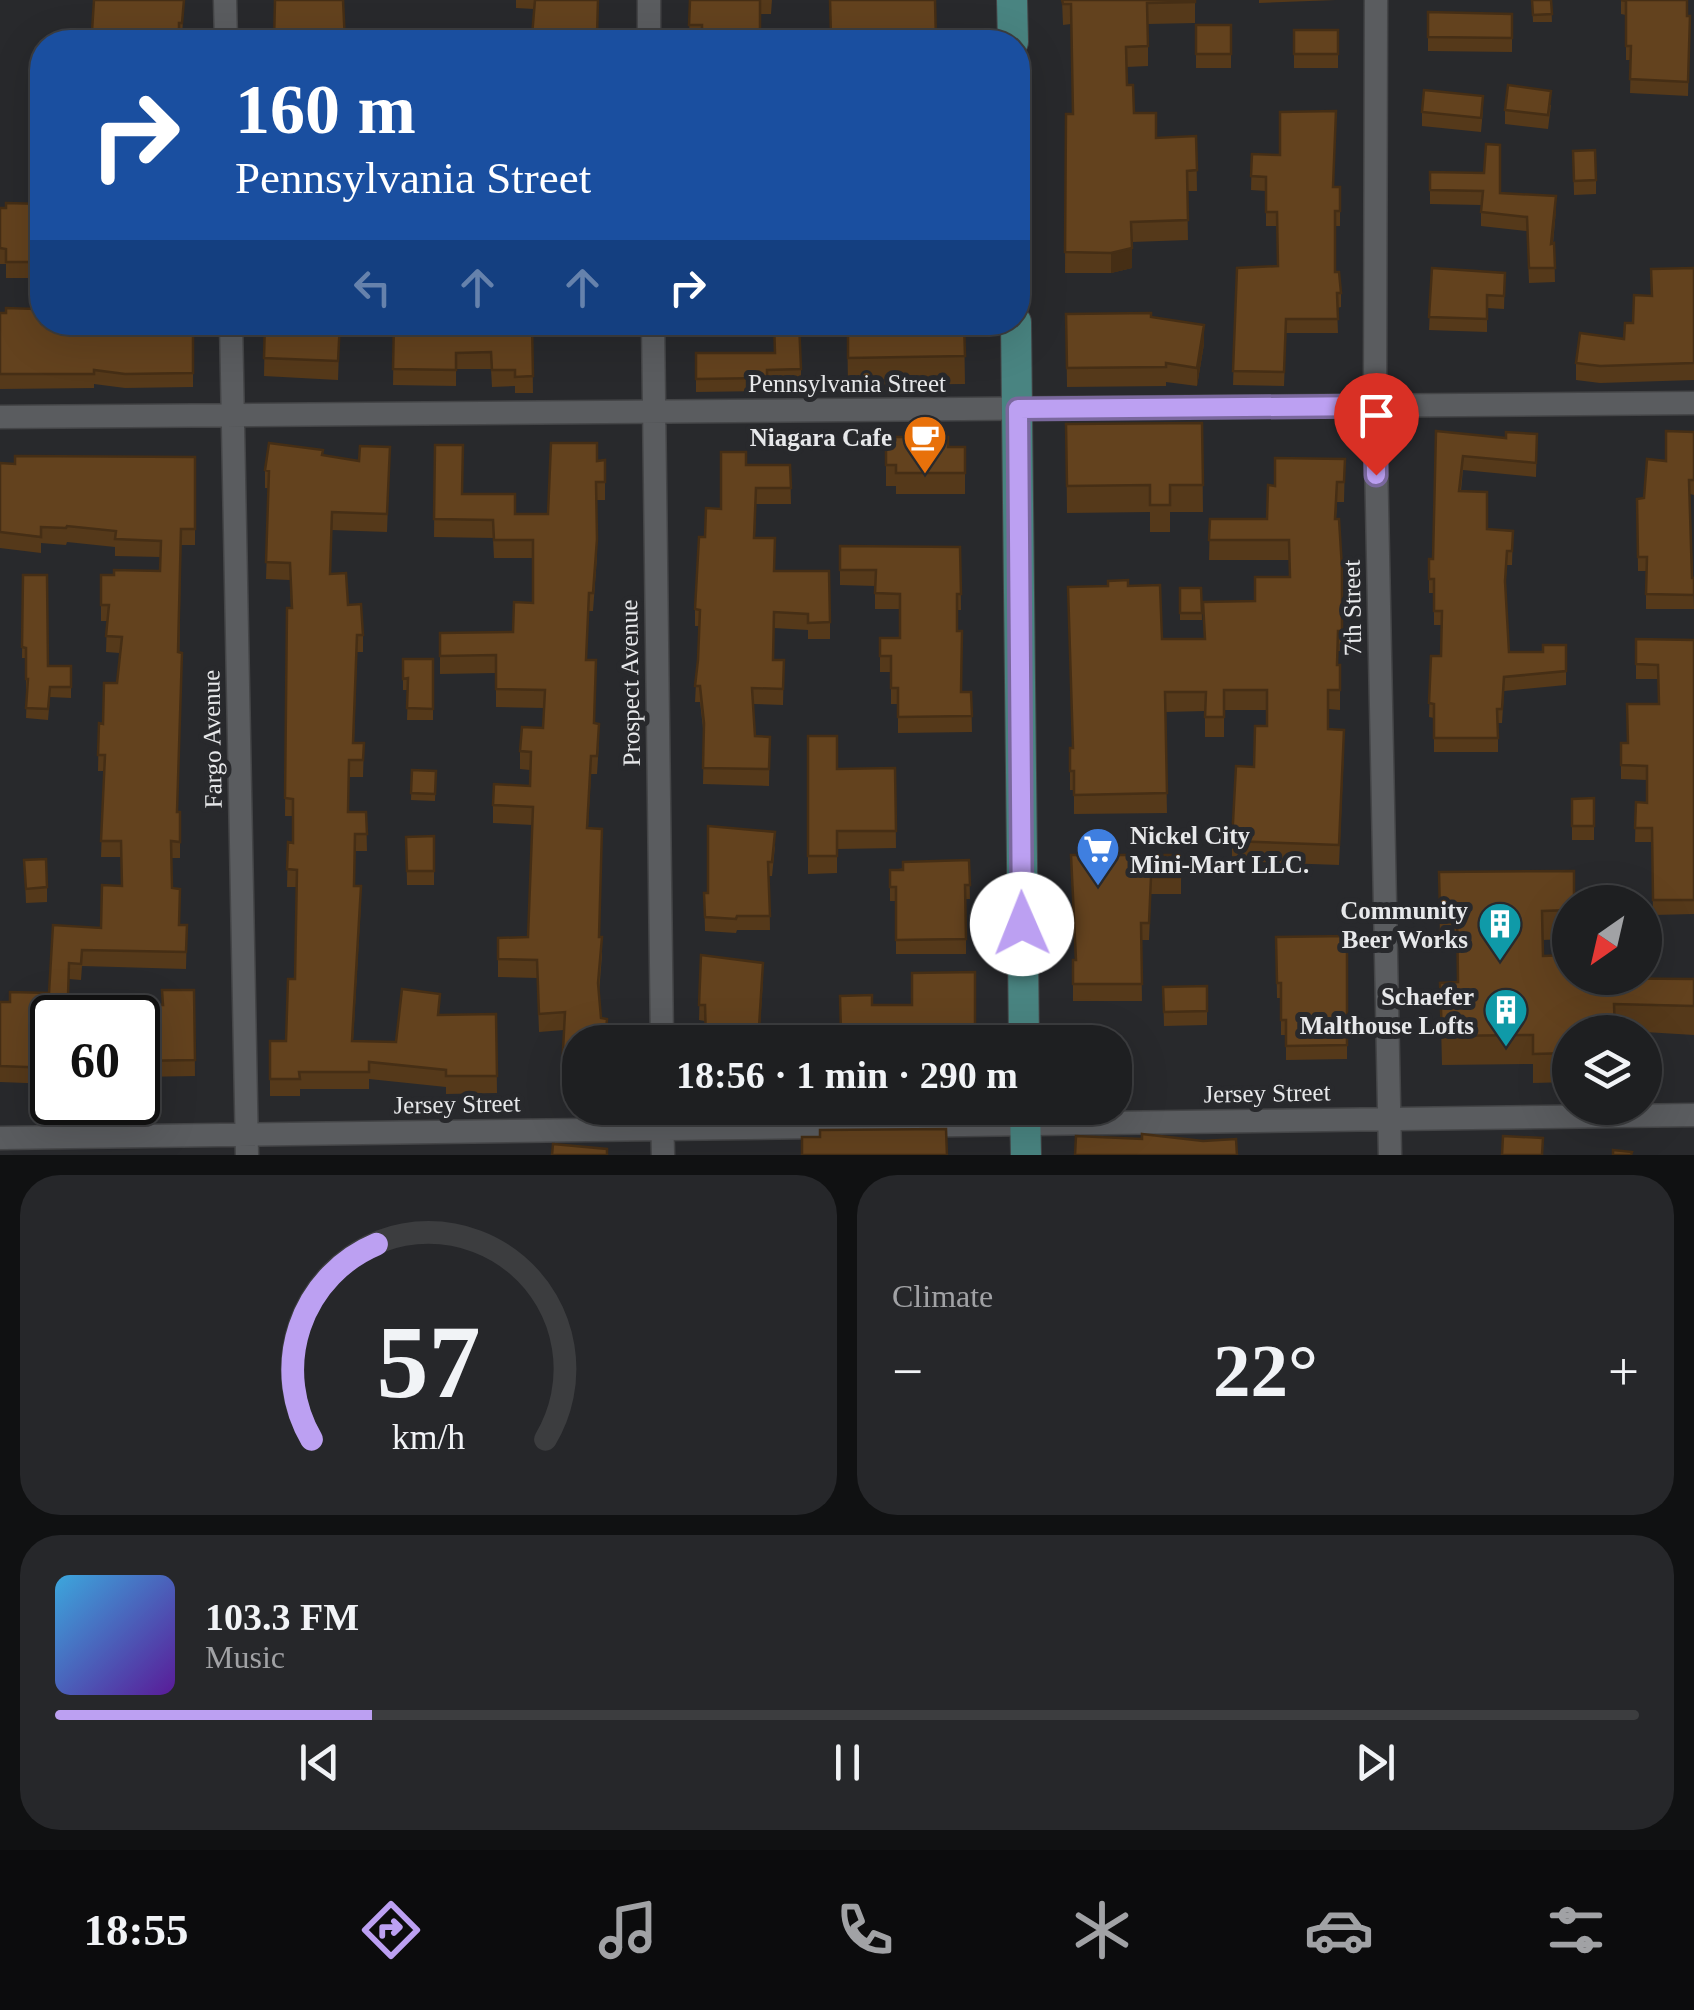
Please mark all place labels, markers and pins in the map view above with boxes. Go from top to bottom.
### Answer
pin [1334,373,1419,476]
cafe icon: Niagara Cafe [902,414,948,475]
place label: Niagara Cafe [750,424,892,451]
place label: Nickel City Mini-Mart LLC. [1130,822,1309,878]
supermarket icon: Nickel City Mini-Mart LLC. [1075,826,1121,887]
place label: Community Beer Works [1340,897,1468,953]
building icon: Community Beer Works [1477,901,1523,962]
place label: Schaefer Malthouse Lofts [1300,983,1474,1039]
building icon: Schaefer Malthouse Lofts [1483,987,1529,1048]

